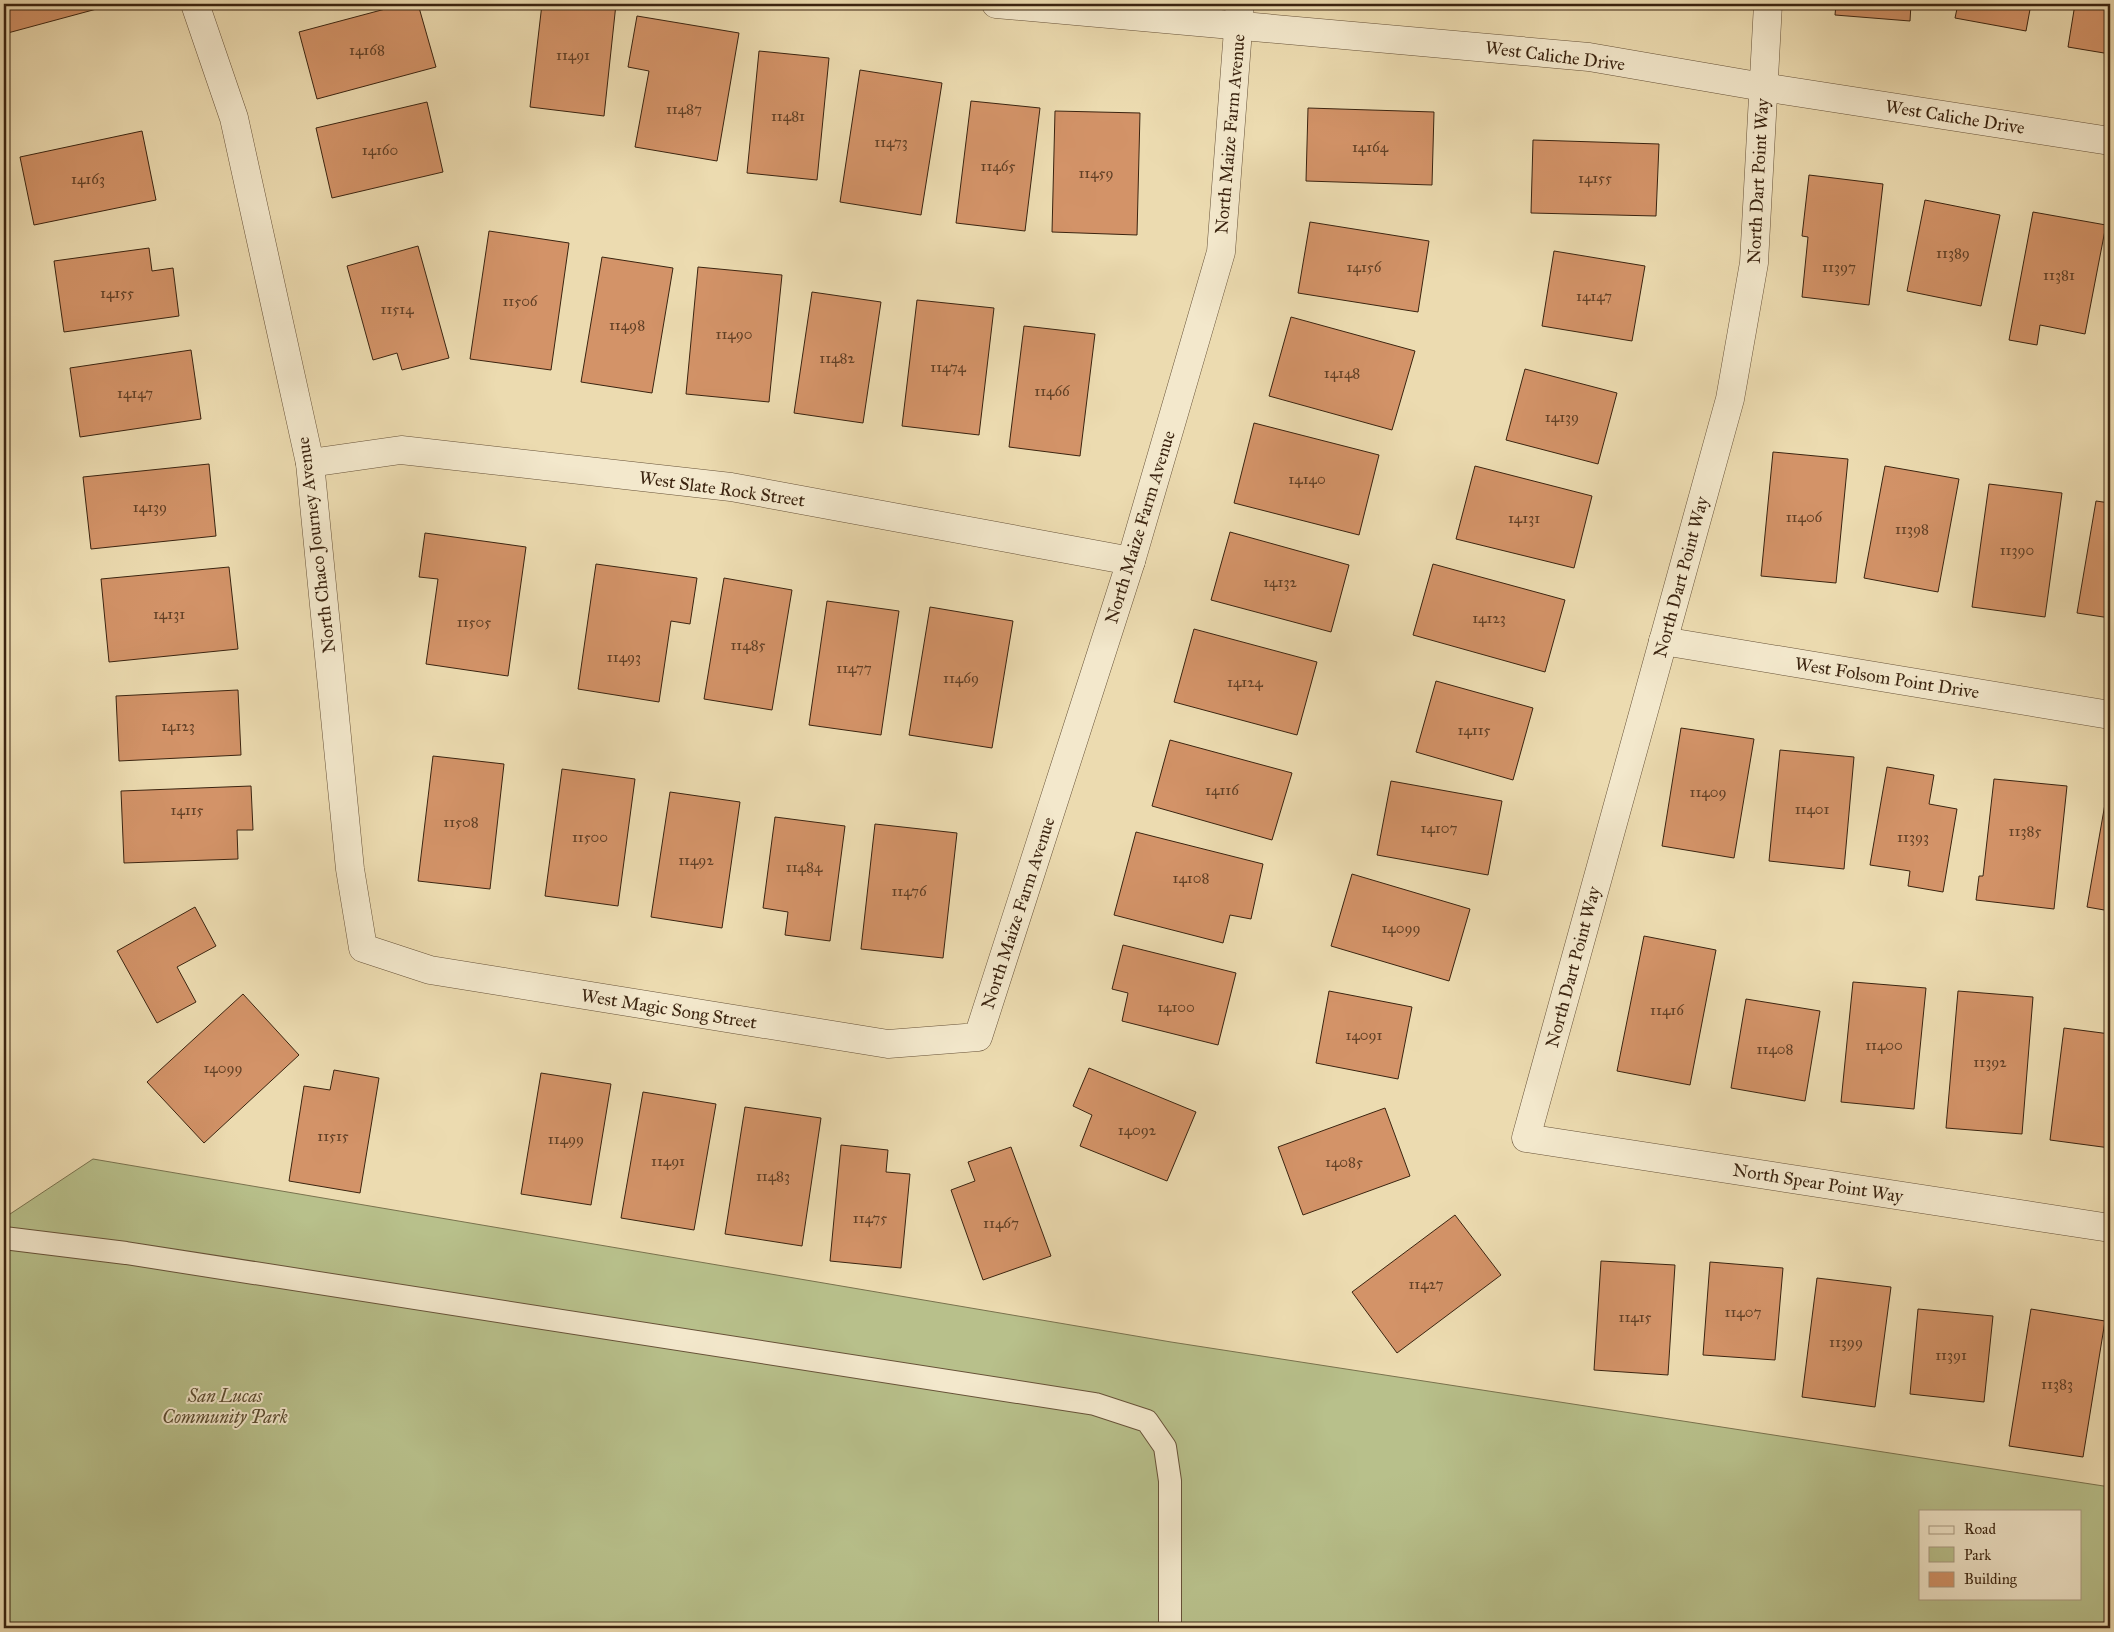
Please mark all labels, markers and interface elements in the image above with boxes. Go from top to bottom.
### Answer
street label: North Maize Farm Avenue [1210,33,1250,235]
street label: West Caliche Drive [1484,37,1626,75]
house number: 14168 [349,41,385,59]
house number: 11491 [556,46,590,64]
street label: West Caliche Drive [1884,95,2026,139]
street label: North Dart Point Way [1743,97,1773,264]
house number: 11487 [666,100,702,118]
house number: 11481 [771,107,805,125]
house number: 11473 [874,133,908,151]
house number: 14164 [1352,138,1389,156]
house number: 14160 [362,141,398,159]
house number: 11465 [981,157,1015,175]
house number: 11459 [1078,164,1114,182]
house number: 14155 [1578,169,1612,187]
house number: 14163 [71,170,105,188]
house number: 11389 [1936,244,1970,262]
house number: 14156 [1347,258,1383,276]
house number: 11397 [1822,258,1856,276]
house number: 11381 [2043,266,2075,284]
house number: 14155 [100,284,134,302]
house number: 14147 [1576,287,1612,305]
house number: 11506 [502,292,539,310]
house number: 11514 [381,300,414,318]
house number: 11498 [609,316,645,334]
house number: 11490 [716,325,753,343]
house number: 11482 [819,349,855,367]
house number: 11474 [930,358,966,376]
house number: 14148 [1324,364,1360,382]
house number: 11466 [1034,382,1071,400]
house number: 14147 [117,384,153,402]
house number: 14139 [1545,408,1579,426]
street label: North Maize Farm Avenue [1100,428,1180,626]
street label: North Chaco Journey Avenue [292,436,341,654]
street label: West Slate Rock Street [638,466,807,512]
house number: 14140 [1288,470,1326,488]
street label: North Dart Point Way [1649,494,1713,660]
house number: 14139 [133,498,167,516]
house number: 11406 [1786,508,1824,526]
house number: 14131 [1508,509,1540,527]
house number: 11398 [1895,520,1929,538]
house number: 11390 [2000,541,2034,559]
house number: 14132 [1263,573,1297,591]
house number: 14131 [153,605,185,623]
house number: 14123 [1472,609,1506,627]
house number: 11505 [457,613,491,631]
house number: 11485 [730,636,766,654]
house number: 11493 [607,648,641,666]
street label: West Folsom Point Drive [1793,653,1981,703]
house number: 11477 [836,659,872,677]
house number: 11469 [943,669,979,687]
house number: 14124 [1227,673,1264,691]
house number: 14123 [161,717,195,735]
house number: 14115 [1458,721,1491,739]
house number: 14116 [1205,781,1240,799]
house number: 11409 [1690,783,1727,801]
house number: 11401 [1795,800,1829,818]
house number: 14115 [171,801,204,819]
house number: 11508 [443,813,479,831]
street label: North Maize Farm Avenue [977,814,1059,1012]
house number: 14107 [1421,819,1457,837]
house number: 11385 [2009,822,2041,840]
house number: 11500 [572,828,608,846]
house number: 11393 [1897,828,1929,846]
house number: 11492 [678,851,714,869]
house number: 11484 [786,858,823,876]
house number: 14108 [1173,869,1209,887]
house number: 11476 [891,882,928,900]
street label: North Dart Point Way [1541,884,1605,1050]
house number: 14099 [1381,919,1421,937]
street label: West Magic Song Street [579,984,759,1035]
house number: 14100 [1157,998,1195,1016]
house number: 11416 [1650,1001,1685,1019]
house number: 14091 [1346,1026,1383,1044]
house number: 11400 [1865,1036,1903,1054]
house number: 11408 [1757,1040,1793,1058]
house number: 11392 [1973,1053,2007,1071]
house number: 14099 [203,1059,243,1077]
house number: 14092 [1118,1121,1157,1139]
house number: 11515 [317,1127,349,1145]
house number: 11499 [548,1130,584,1148]
house number: 11491 [651,1152,685,1170]
house number: 14085 [1325,1153,1363,1171]
street label: North Spear Point Way [1731,1159,1905,1207]
house number: 11483 [756,1167,790,1185]
house number: 11475 [853,1209,887,1227]
house number: 11467 [983,1214,1019,1232]
house number: 11427 [1408,1275,1444,1293]
house number: 11407 [1725,1303,1761,1321]
house number: 11415 [1619,1308,1652,1326]
house number: 11399 [1829,1333,1863,1351]
house number: 11391 [1935,1346,1967,1364]
house number: 11383 [2041,1375,2073,1393]
park label: San Lucas Community Park [162,1385,288,1428]
legend [1919,1510,2082,1600]
text: Road [1964,1520,1996,1538]
text: Park [1964,1546,1991,1564]
text: Building [1964,1570,2018,1588]

